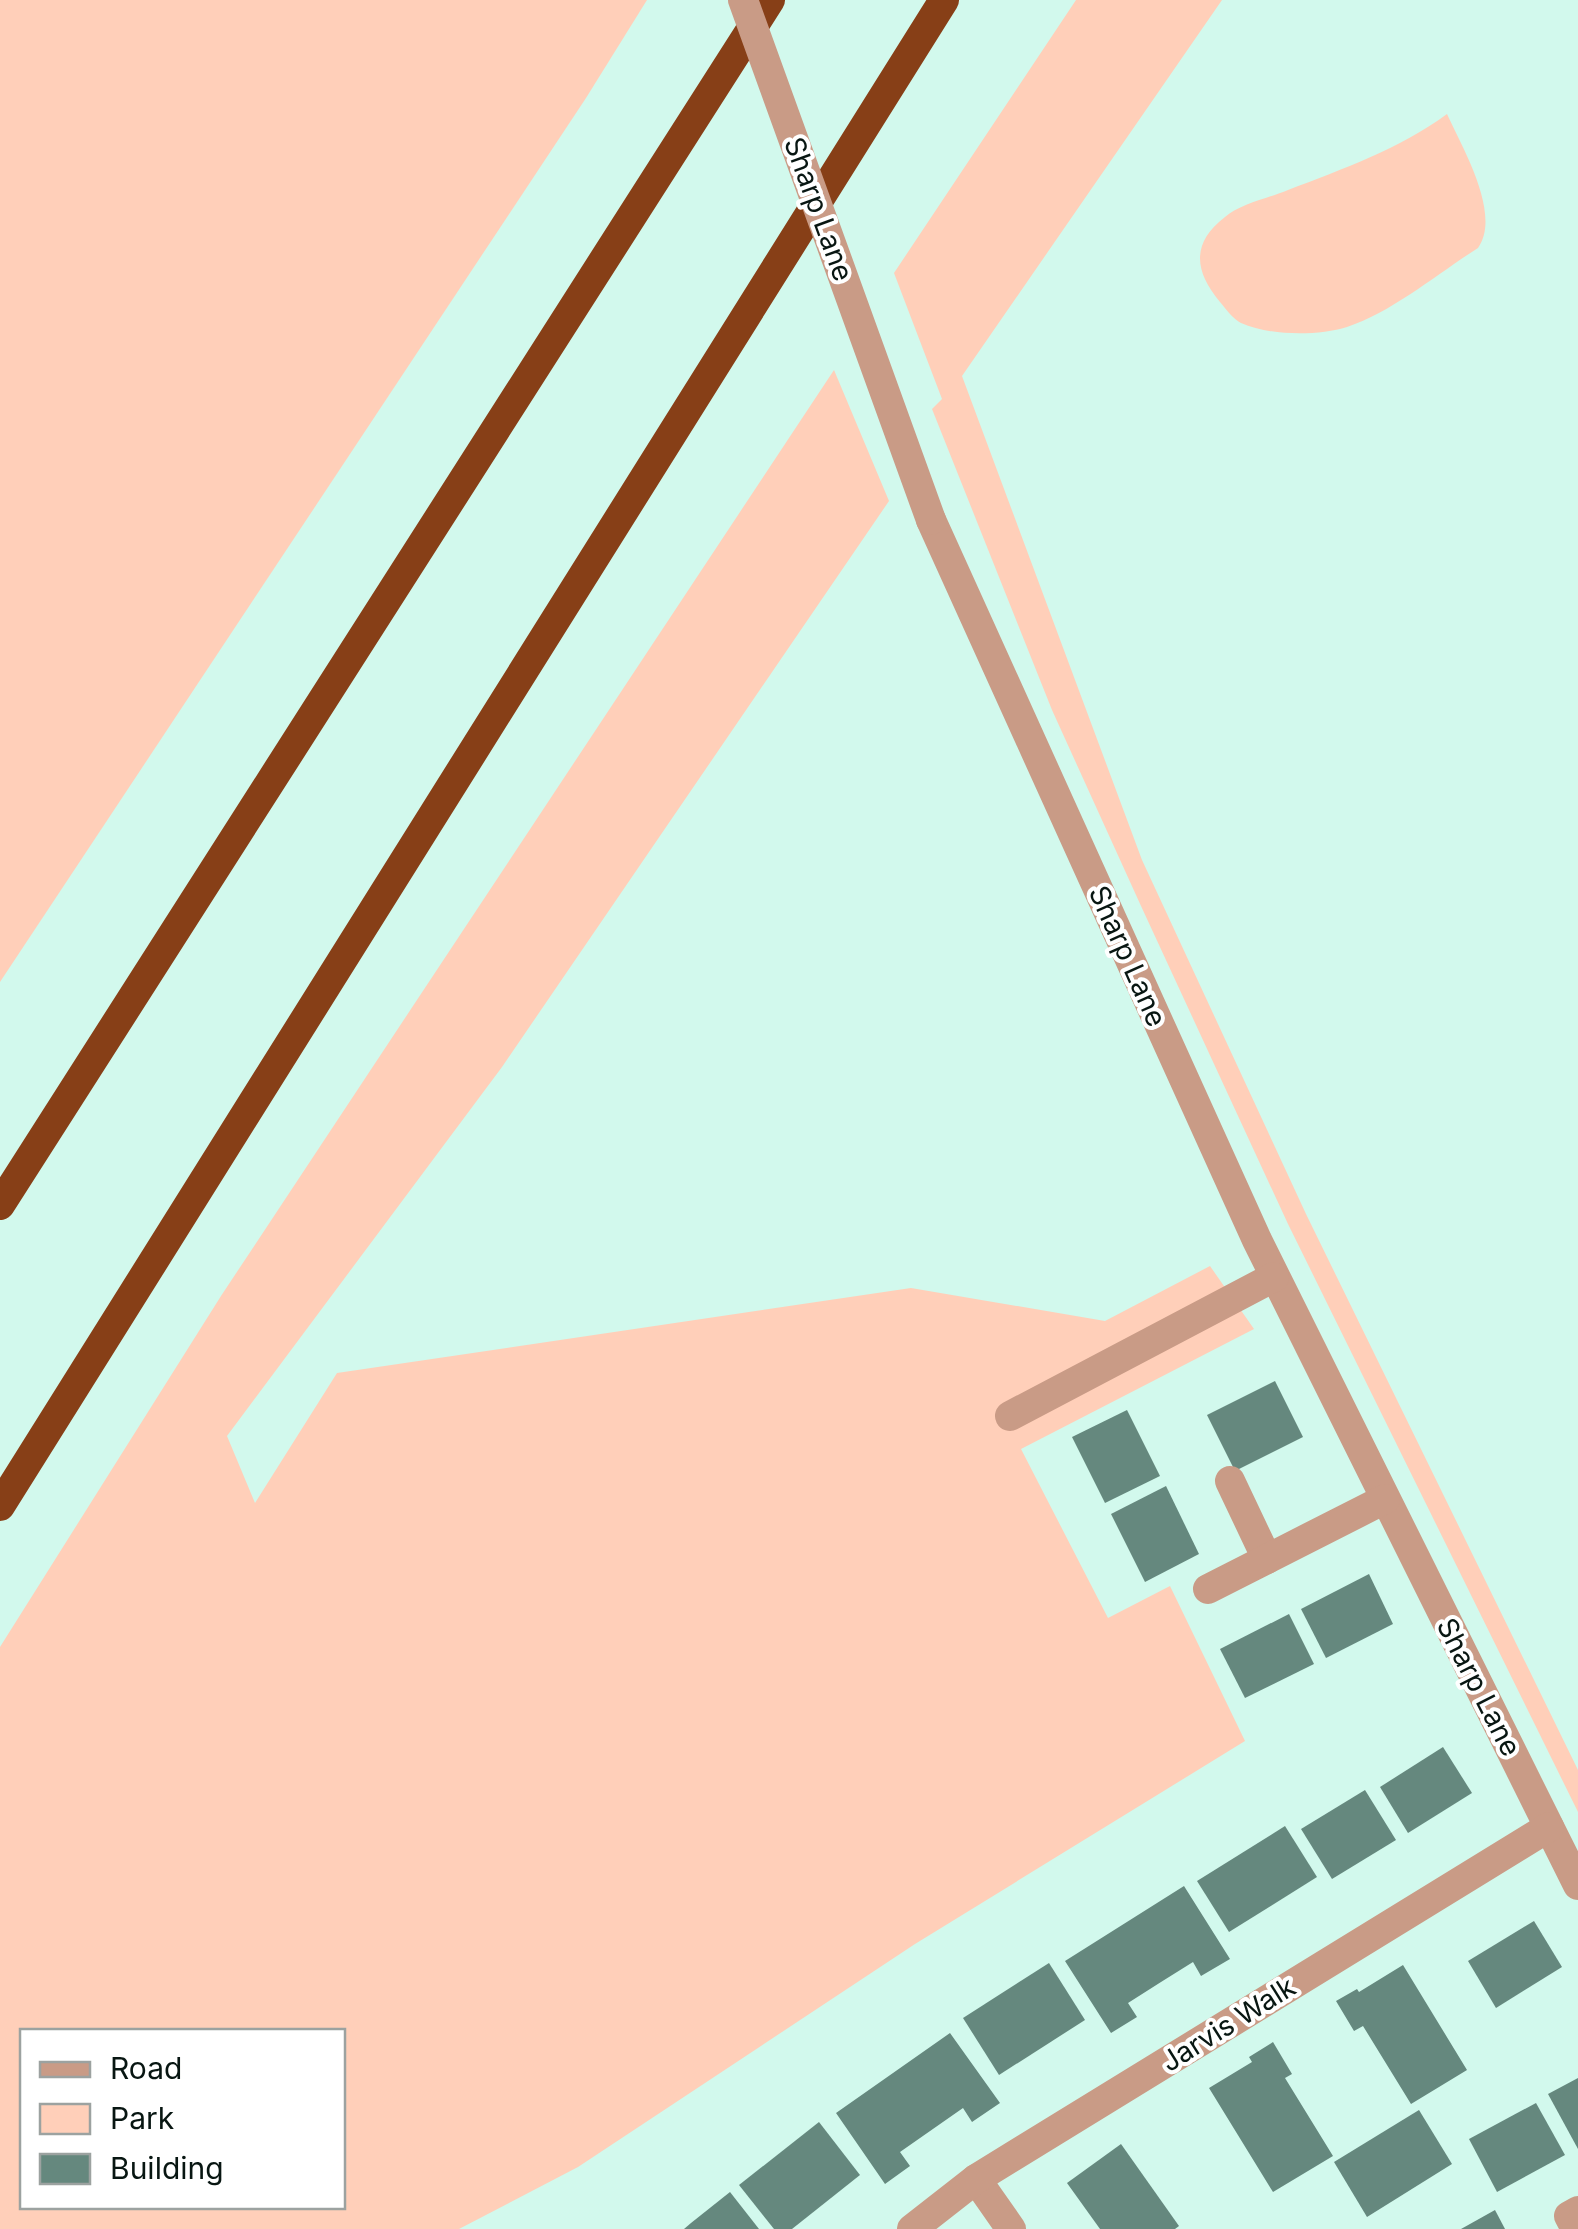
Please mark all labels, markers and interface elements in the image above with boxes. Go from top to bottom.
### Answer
street label: Sharp Lane [777,132,861,286]
street label: Sharp Lane [1082,880,1174,1032]
street label: Sharp Lane [1430,1612,1528,1762]
street label: Jarvis Walk [1155,1969,1301,2079]
legend [20,2029,345,2209]
text: Road [110,2050,182,2086]
text: Park [110,2100,175,2136]
text: Building [110,2150,224,2186]

